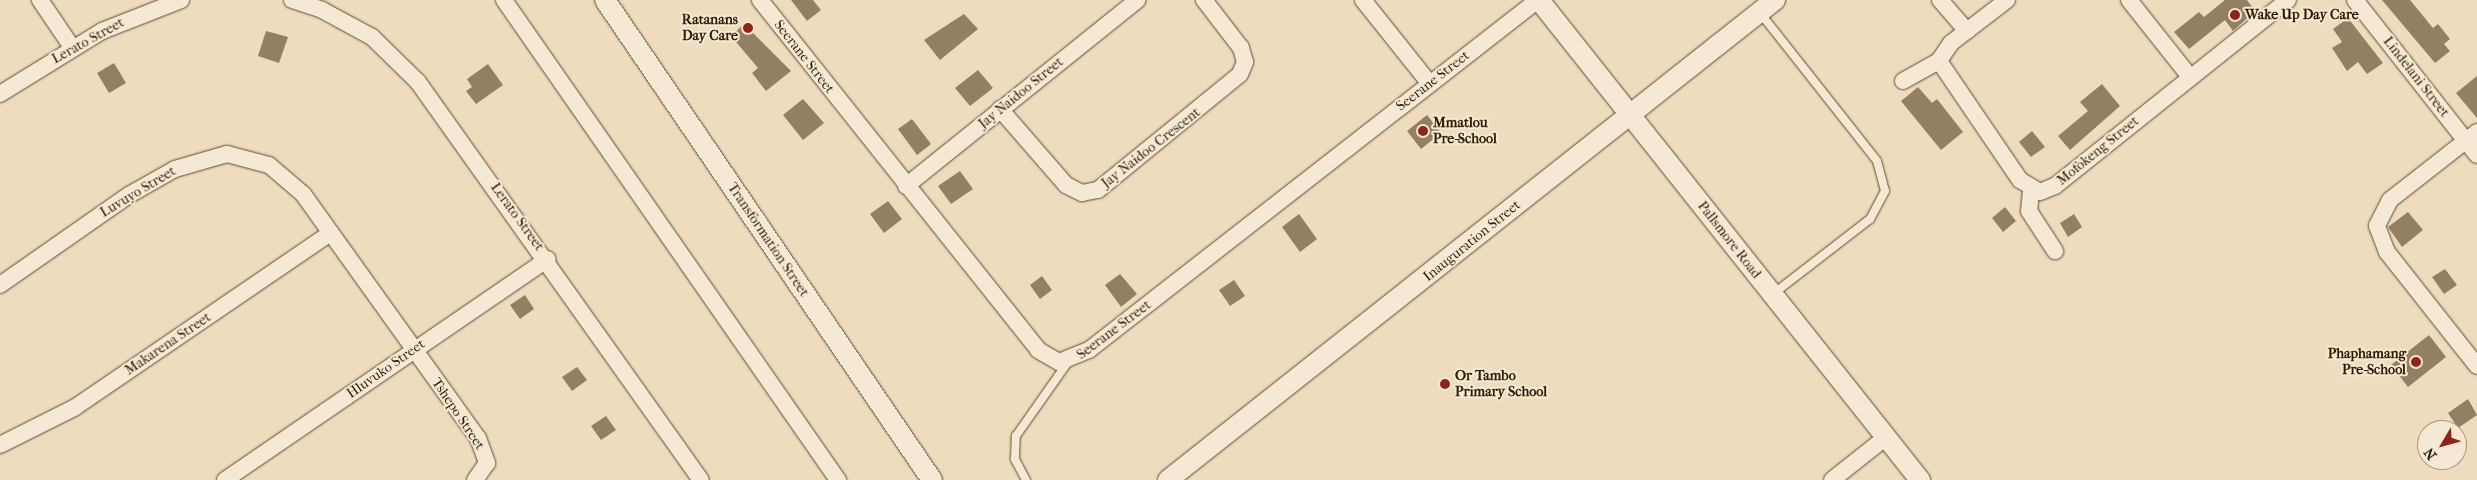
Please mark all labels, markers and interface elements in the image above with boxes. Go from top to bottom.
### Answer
place label: Wake Up Day Care [2245,7,2359,23]
marker: Wake Up Day Care [2229,9,2241,21]
place label: Ratanans Day Care [682,12,738,44]
street label: Lerato Street [49,14,127,68]
street label: Seerane Street [770,17,838,97]
marker: Ratanans Day Care [742,22,754,34]
street label: Lindelani Street [2379,33,2453,121]
street label: Seerane Street [1393,47,1473,115]
street label: Jay Naidoo Street [975,54,1067,132]
street label: Jay Naidoo Crescent [1098,104,1204,192]
street label: Mofokeng Street [2054,113,2142,189]
place label: Mmatlou Pre-School [1433,115,1497,148]
marker: Mmatlou Pre-School [1417,125,1429,137]
street label: Luvuyo Street [97,163,179,221]
street label: Lerato Street [487,180,547,254]
street label: Transformation Street [724,180,812,300]
street label: Inauguration Street [1420,197,1524,285]
street label: Pallsmore Road [1694,198,1764,282]
street label: Seerane Street [1074,297,1154,363]
street label: Makarena Street [122,309,214,379]
street label: Hluvuko Street [344,336,428,402]
place label: Phaphamang Pre-School [2328,346,2406,378]
marker: Phaphamang Pre-School [2410,356,2422,368]
place label: Or Tambo Primary School [1455,368,1547,401]
street label: Tshepo Street [428,375,488,453]
marker: Or Tambo Primary School [1439,378,1451,390]
north arrow [2417,420,2467,470]
text: N [2420,444,2440,463]

